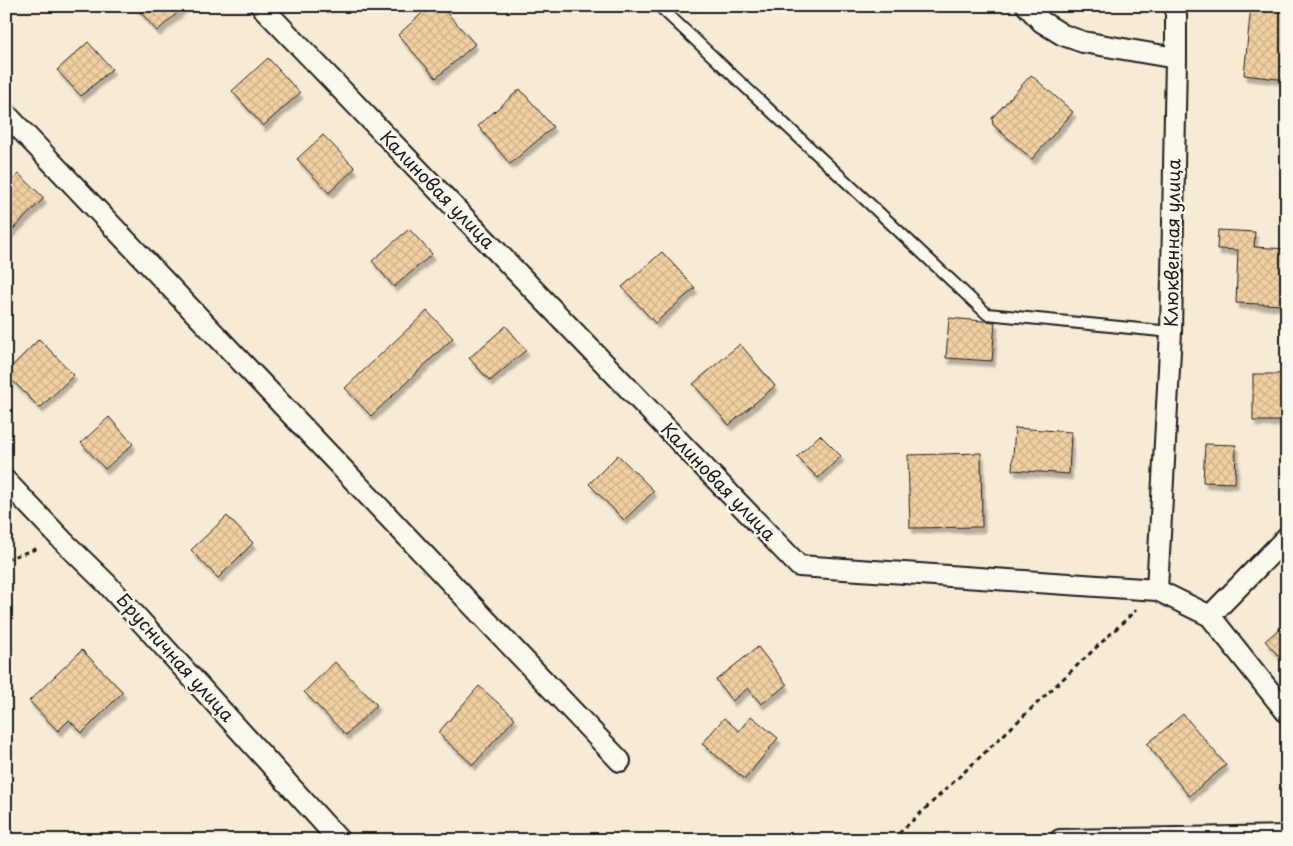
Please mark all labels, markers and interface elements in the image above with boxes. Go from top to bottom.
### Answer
street label: Калиновая улица [374,124,502,255]
street label: Клюквенная улица [1157,158,1186,328]
street label: Калиновая улица [655,416,783,547]
street label: Брусничная улица [111,587,242,728]

